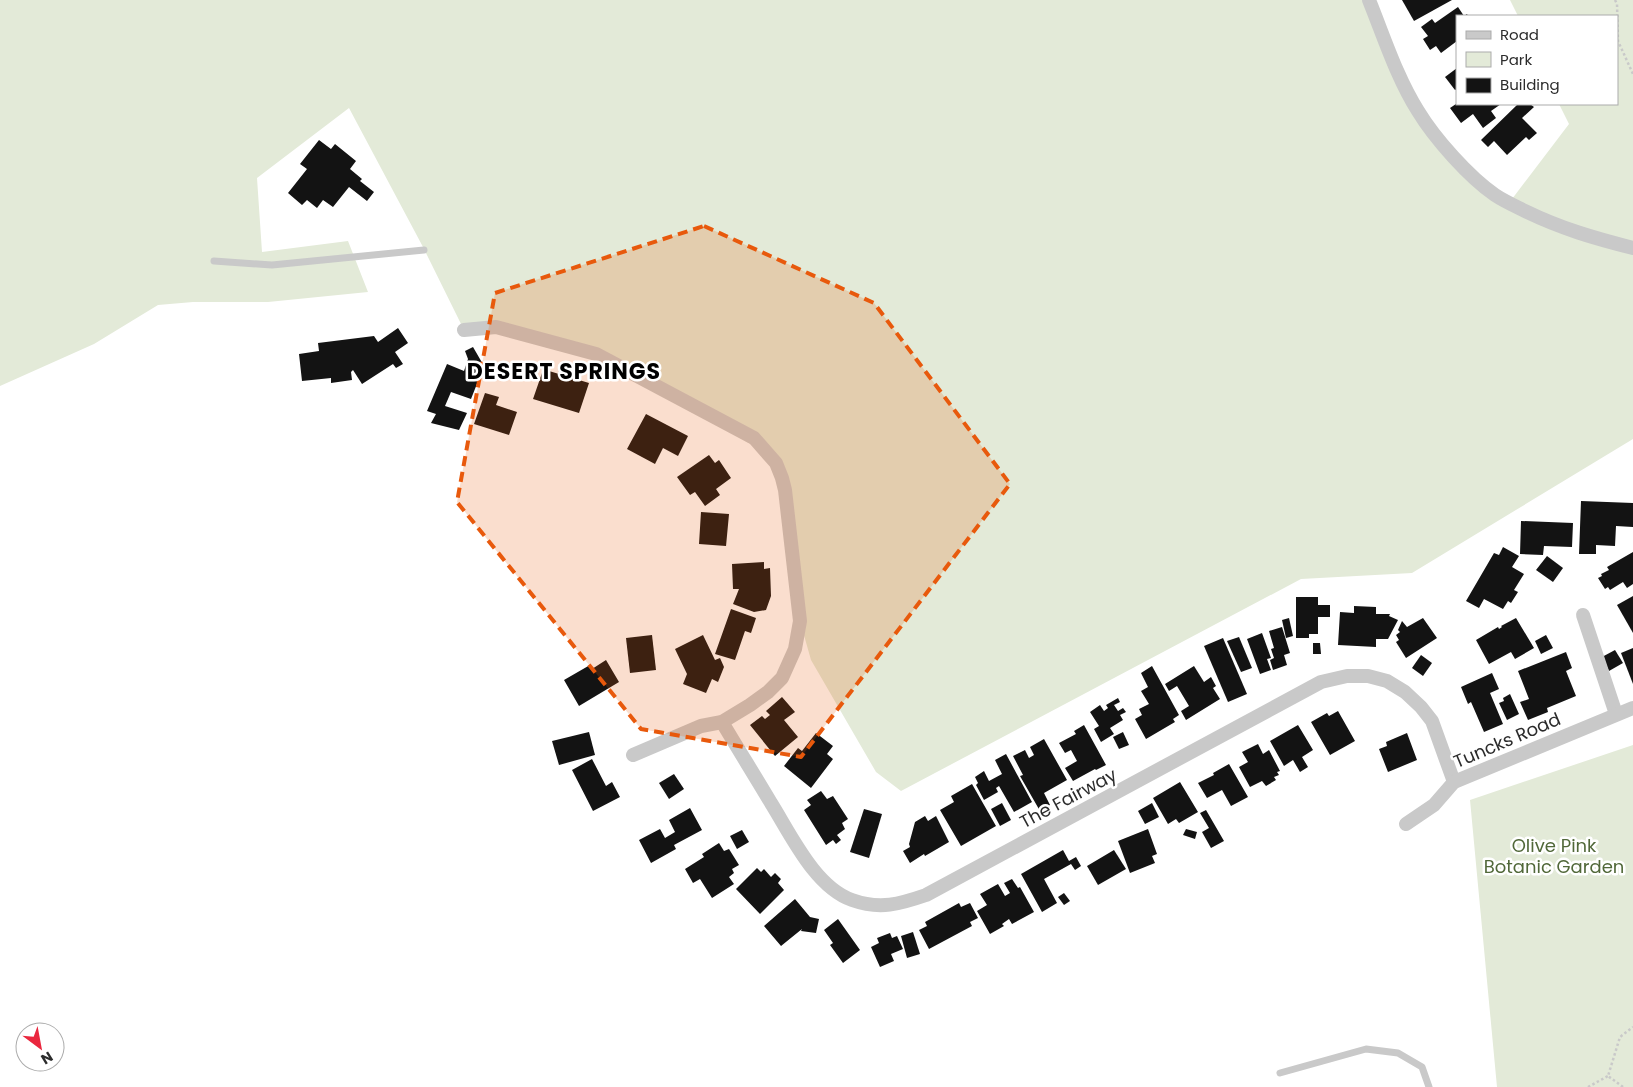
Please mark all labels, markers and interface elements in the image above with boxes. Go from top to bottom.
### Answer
legend [1456,15,1618,105]
text: Road [1500,24,1539,45]
text: Park [1500,49,1532,70]
text: Building [1500,74,1560,95]
district label: DESERT SPRINGS [467,356,661,387]
street label: Tuncks Road [1450,706,1564,774]
street label: The Fairway [1015,762,1121,834]
park label: Olive Pink Botanic Garden [1484,833,1624,879]
north arrow [15,1022,65,1072]
text: N [37,1047,57,1069]

